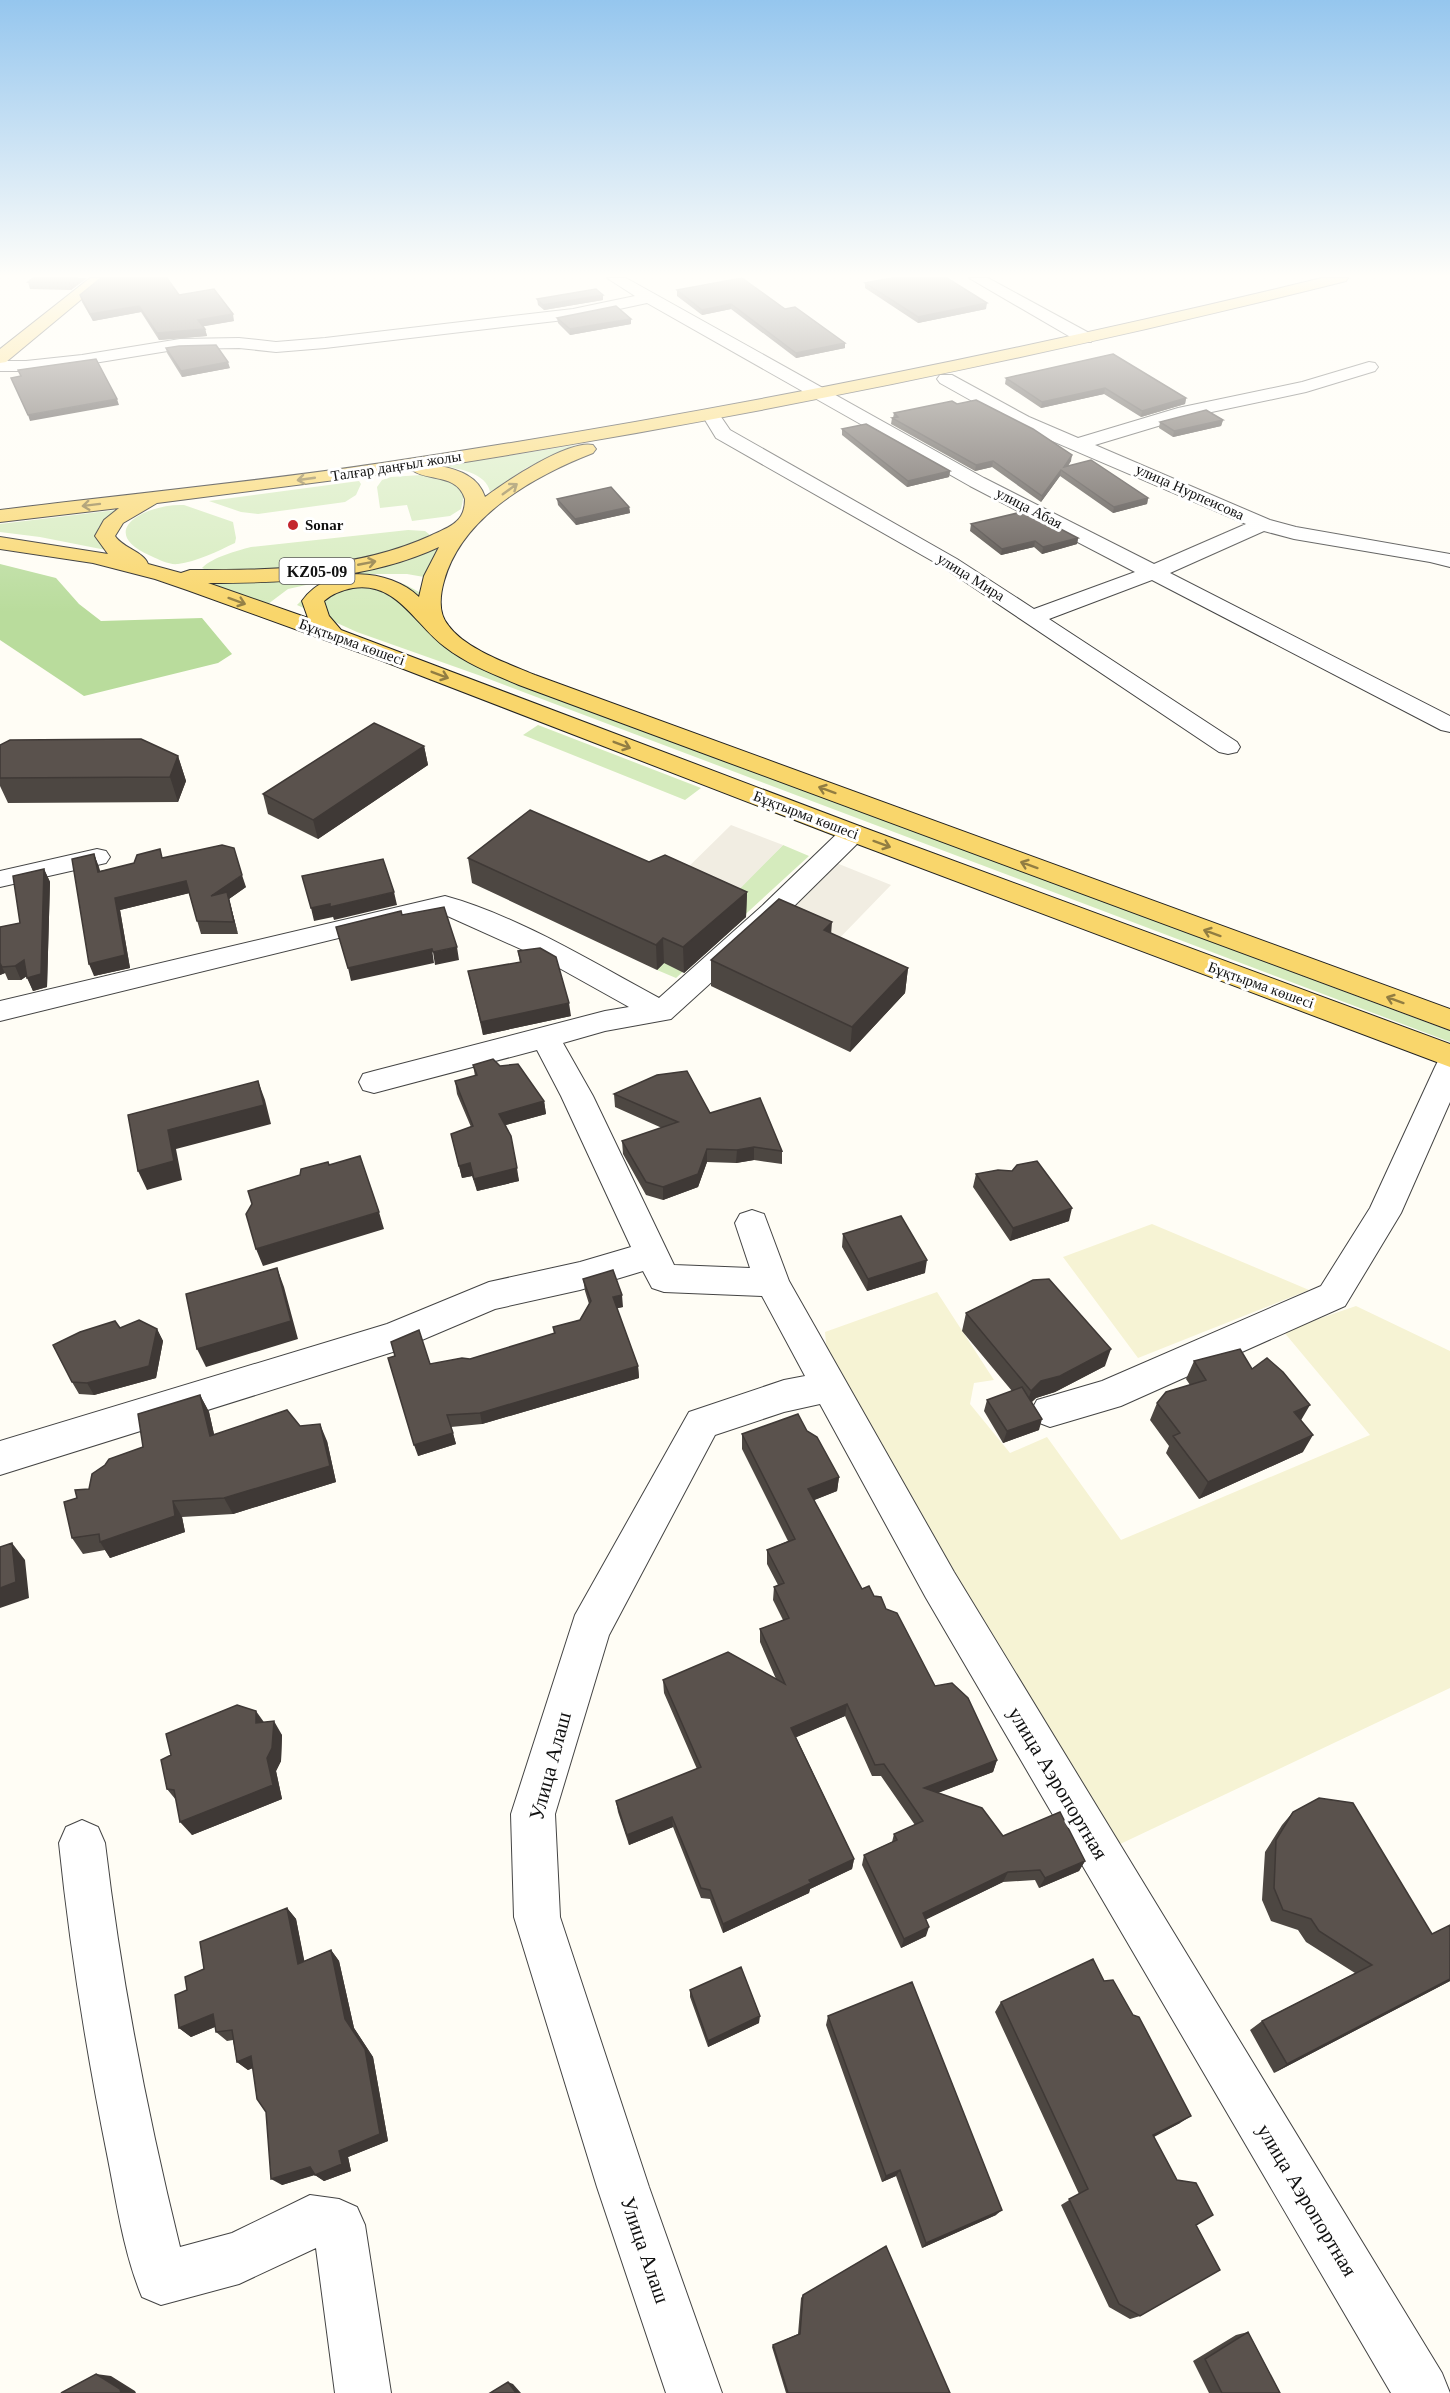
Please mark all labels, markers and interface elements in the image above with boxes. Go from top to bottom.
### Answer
street label: Талғар даңғыл жолы [330,448,462,484]
street label: улица Нурпеисова [1133,461,1247,523]
one-way arrow [297,474,316,485]
one-way arrow [501,483,518,495]
street label: улица Абая [993,485,1065,532]
one-way arrow [82,499,102,510]
place label: Sonar [305,517,344,533]
marker: Sonar [286,518,300,532]
street label: улица Мира [934,550,1008,604]
one-way arrow [356,557,376,568]
road number: KZ05-09 [280,558,354,584]
one-way arrow [227,596,246,607]
street label: Бұқтырма көшесі [297,615,407,669]
one-way arrow [430,670,449,681]
one-way arrow [612,740,631,751]
one-way arrow [818,784,836,795]
street label: Бұқтырма көшесі [751,788,861,842]
one-way arrow [873,840,891,851]
one-way arrow [1020,859,1039,870]
one-way arrow [1203,926,1222,937]
street label: Бұқтырма көшесі [1206,958,1316,1012]
one-way arrow [1386,994,1405,1005]
street label: улица Аэропортная [1003,1702,1113,1864]
street label: Улица Алаш [524,1709,576,1823]
street label: улица Аэропортная [1252,2119,1362,2281]
street label: Улица Алаш [616,2194,674,2306]

